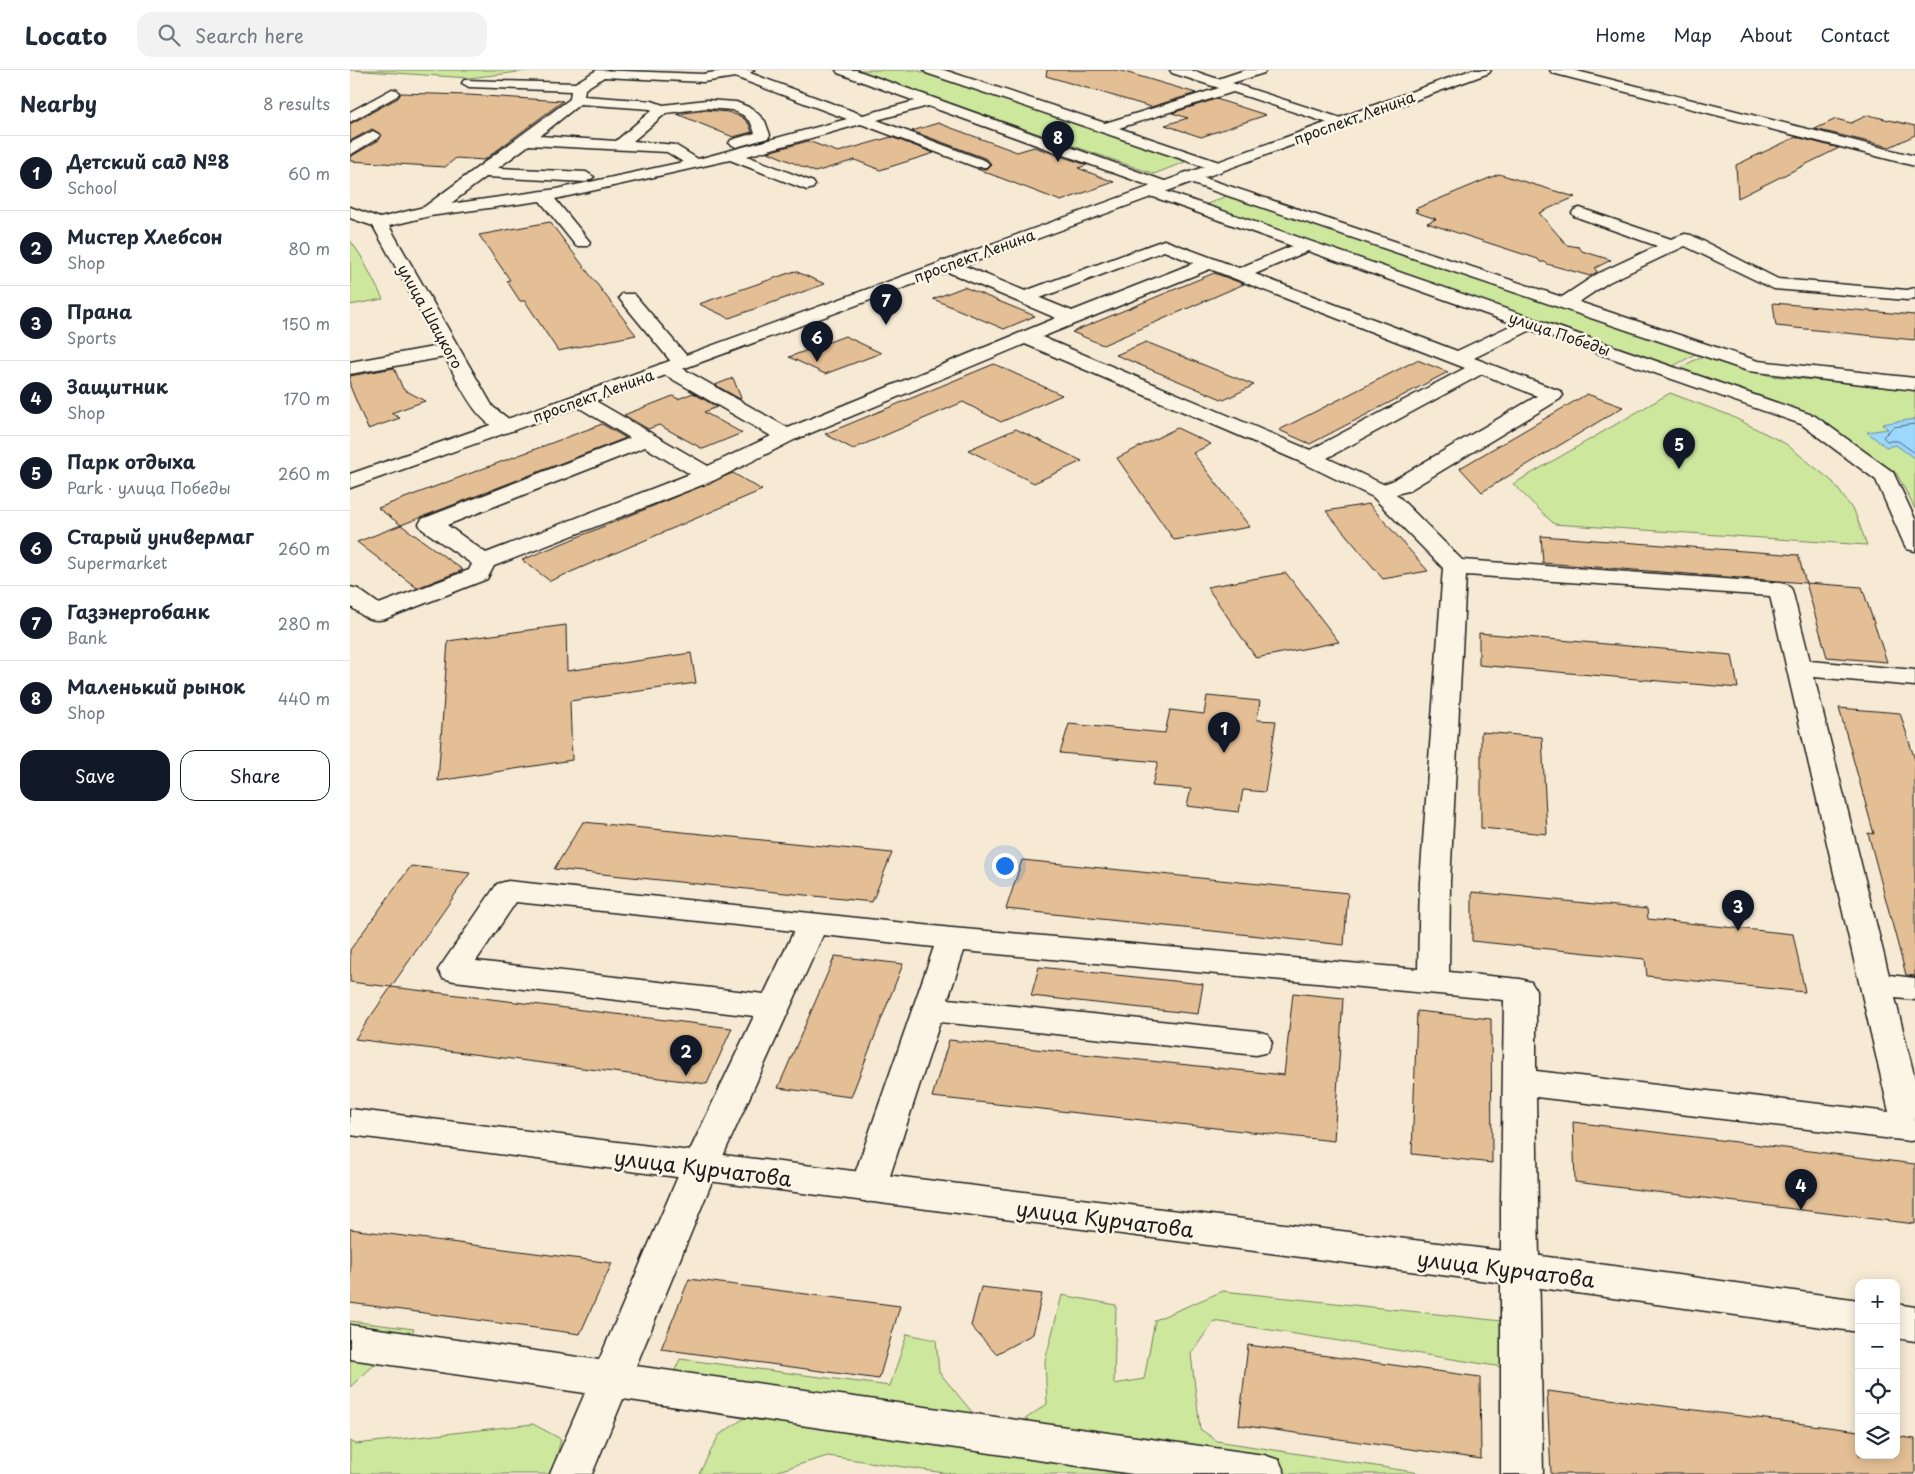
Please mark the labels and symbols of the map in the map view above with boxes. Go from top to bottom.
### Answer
street label: проспект Ленина [1290,84,1418,150]
pin: 8 [1042,121,1074,162]
street label: проспект Ленина [910,222,1038,288]
street label: улица Шацкого [393,259,469,373]
pin: 7 [870,284,902,325]
street label: улица Победы [1506,305,1614,361]
pin: 6 [801,321,833,362]
street label: проспект Ленина [529,362,657,428]
pin: 5 [1663,428,1695,469]
pin: 1 [1208,712,1240,753]
your location [992,853,1018,879]
pin: 3 [1722,890,1754,931]
pin: 2 [670,1035,702,1076]
street label: улица Курчатова [612,1140,794,1194]
pin: 4 [1785,1169,1817,1210]
street label: улица Курчатова [1014,1191,1196,1245]
street label: улица Курчатова [1415,1241,1597,1295]

